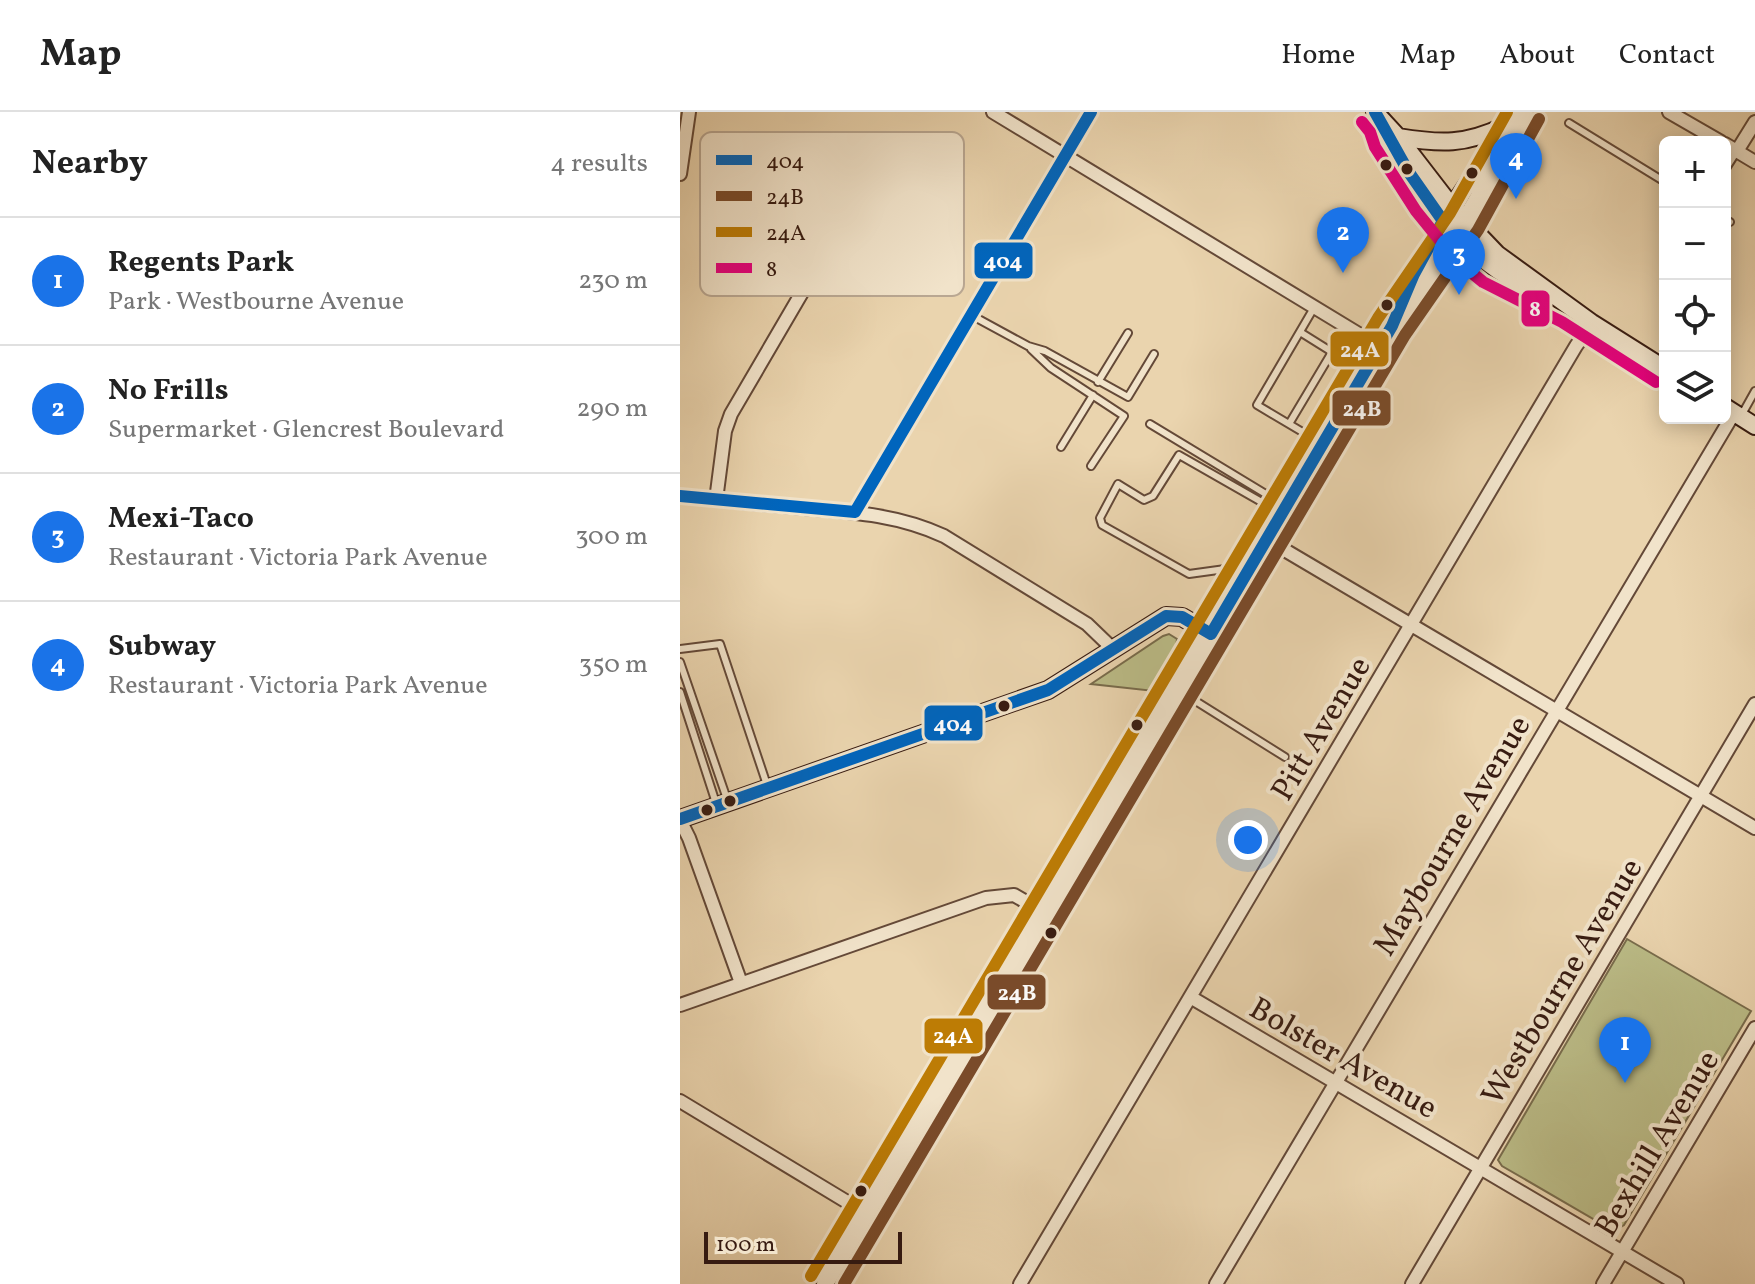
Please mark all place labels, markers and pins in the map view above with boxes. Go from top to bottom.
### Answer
pin: 4 [1490,133,1542,199]
unlabelled marker [1378,157,1394,173]
unlabelled marker [1399,161,1415,177]
unlabelled marker [1464,165,1480,181]
pin: 2 [1317,207,1369,273]
pin: 3 [1433,229,1485,295]
unlabelled marker [1379,297,1395,313]
unlabelled marker [996,698,1012,714]
unlabelled marker [1129,717,1145,733]
unlabelled marker [722,793,738,809]
unlabelled marker [699,802,715,818]
unlabelled marker [1043,925,1059,941]
pin: 1 [1599,1017,1651,1083]
unlabelled marker [853,1183,869,1199]

